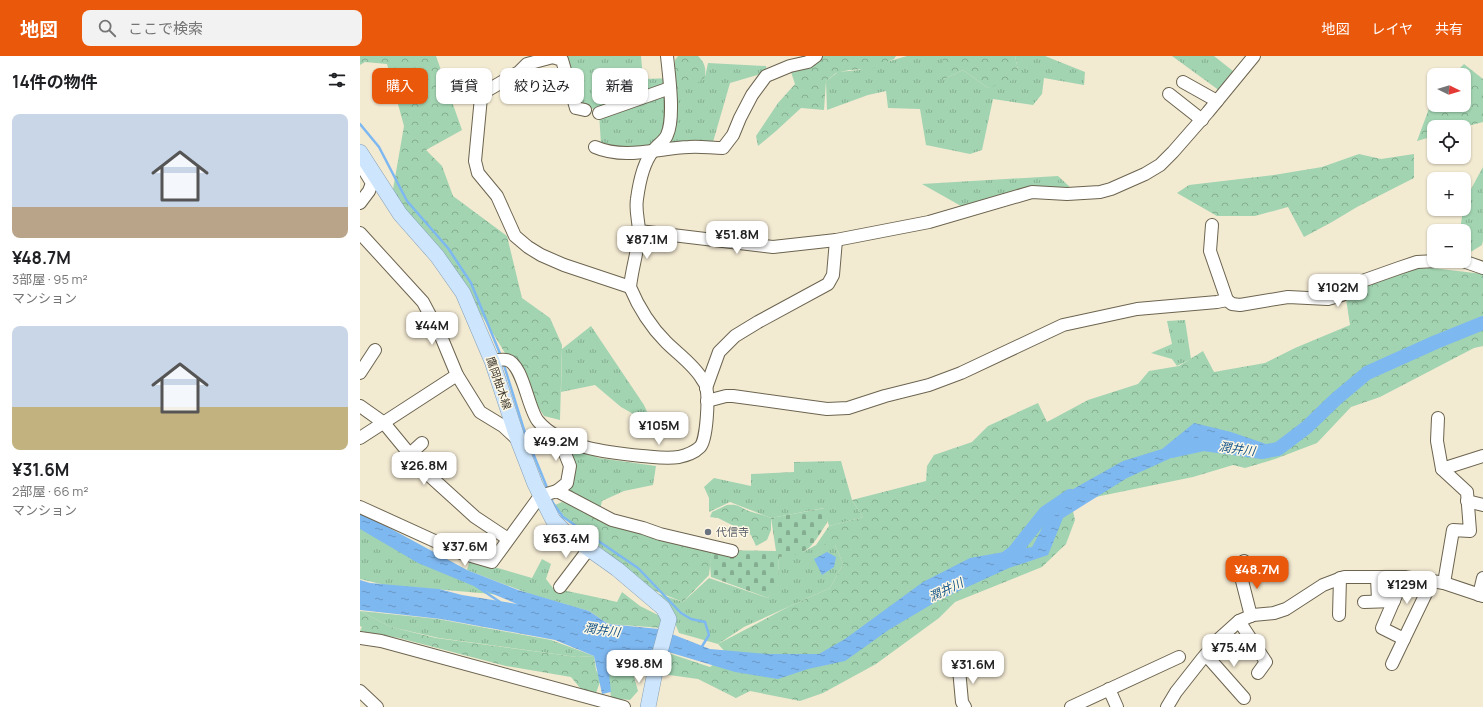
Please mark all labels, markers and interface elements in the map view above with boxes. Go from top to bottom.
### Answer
search box [82,10,362,46]
text: 地図 [20,16,58,42]
icon: search [96,17,118,39]
text: ここで検索 [128,18,203,39]
text: 地図 [1321,19,1349,38]
text: レイヤ [1371,19,1413,38]
text: 共有 [1435,19,1463,38]
chip: 購入 [372,68,428,104]
chip: 賃貸 [436,68,492,104]
chip: 絞り込み [500,68,584,104]
chip: 新着 [592,68,648,104]
north arrow [1427,68,1471,112]
map controls [1427,68,1471,268]
icon: filters [326,69,348,91]
text: 14件の物件 [12,70,98,93]
button: locate [1427,120,1471,164]
icon: home [144,140,216,212]
button: + [1427,172,1471,216]
pin: ¥51.8M [704,221,770,255]
button: − [1427,224,1471,268]
text: ¥51.8M [715,225,759,243]
pin: ¥87.1M [614,226,680,260]
text: ¥87.1M [626,230,668,248]
text: ¥48.7M [12,246,71,269]
text: 3部屋 · 95 m² [12,270,88,288]
pin: ¥102M [1310,274,1366,308]
text: ¥102M [1317,278,1359,296]
text: マンション [12,289,77,307]
pin: ¥44M [408,312,456,346]
text: ¥44M [415,316,449,334]
icon: home [144,352,216,424]
street label: 鷹岡柚木線 [483,354,516,411]
pin: ¥105M [631,412,687,446]
text: ¥105M [639,416,679,434]
pin: ¥49.2M [523,428,589,462]
text: ¥49.2M [533,432,579,450]
water label: 潤井川 [1218,438,1258,460]
pin: ¥26.8M [391,452,457,486]
text: ¥26.8M [401,456,447,474]
text: ¥31.6M [12,458,69,481]
text: 2部屋 · 66 m² [12,482,89,500]
text: マンション [12,501,77,519]
place label: 代信寺 [716,524,749,539]
pin: ¥63.4M [533,525,599,559]
marker: 代信寺 [703,527,713,537]
text: ¥63.4M [543,529,589,547]
pin: ¥37.6M [432,533,498,567]
text: ¥37.6M [442,537,488,555]
pin: ¥48.7M [1224,556,1290,590]
text: ¥48.7M [1235,560,1279,578]
pin: ¥129M [1379,571,1435,605]
water label: 潤井川 [926,573,967,605]
text: ¥129M [1387,575,1427,593]
water label: 潤井川 [583,619,623,641]
pin: ¥75.4M [1201,634,1267,668]
text: ¥75.4M [1211,638,1257,656]
pin: ¥98.8M [606,650,672,684]
pin: ¥31.6M [940,651,1006,685]
text: ¥98.8M [615,654,663,672]
text: ¥31.6M [951,655,995,673]

